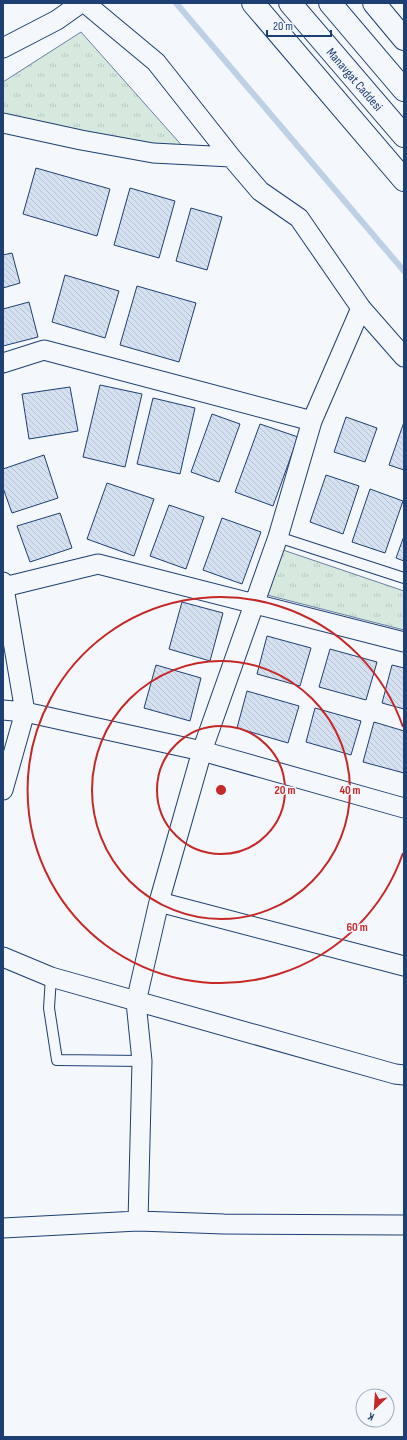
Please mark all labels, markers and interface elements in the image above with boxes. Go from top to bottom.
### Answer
scale bar [267,12,331,38]
text: 20 m [273,19,293,34]
street label: Manavgat Caddesi [323,45,386,115]
centre of rings [214,783,228,797]
text: 20 m [275,783,295,798]
text: 40 m [339,783,361,798]
text: 60 m [346,920,368,935]
north arrow [355,1388,395,1428]
text: K [365,1409,376,1424]

